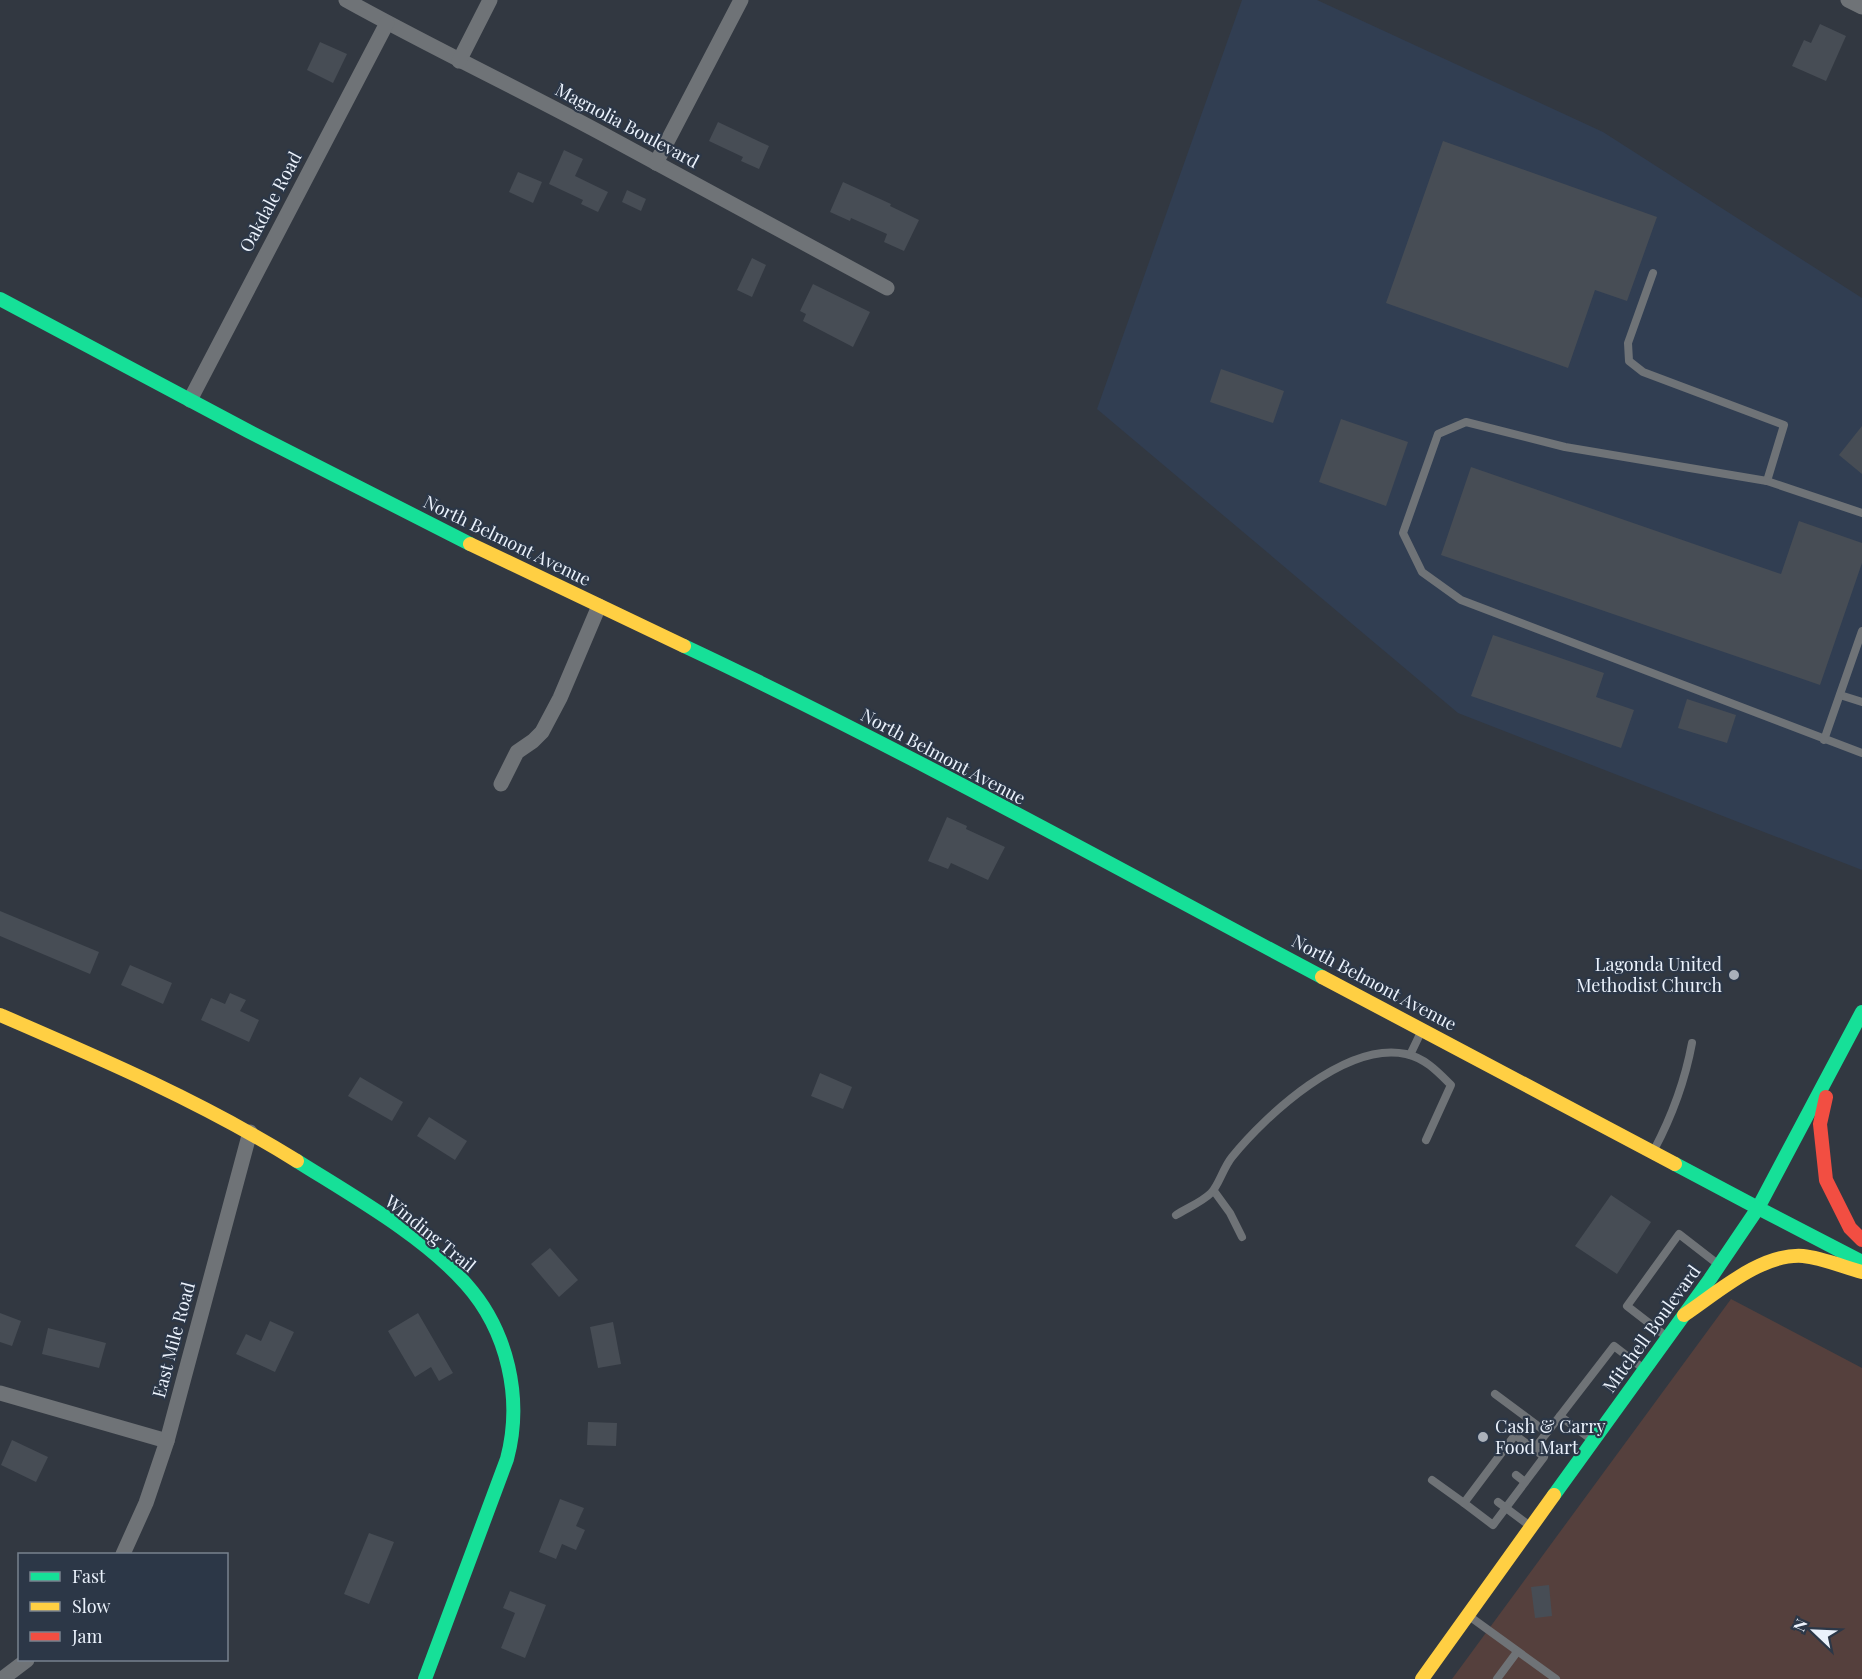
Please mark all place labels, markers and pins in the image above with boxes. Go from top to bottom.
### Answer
place label: Lagonda United Methodist Church [1576,952,1723,997]
marker: Lagonda United Methodist Church [1727,968,1741,982]
place label: Cash & Carry Food Mart [1495,1414,1605,1459]
marker: Cash & Carry Food Mart [1476,1430,1490,1444]

